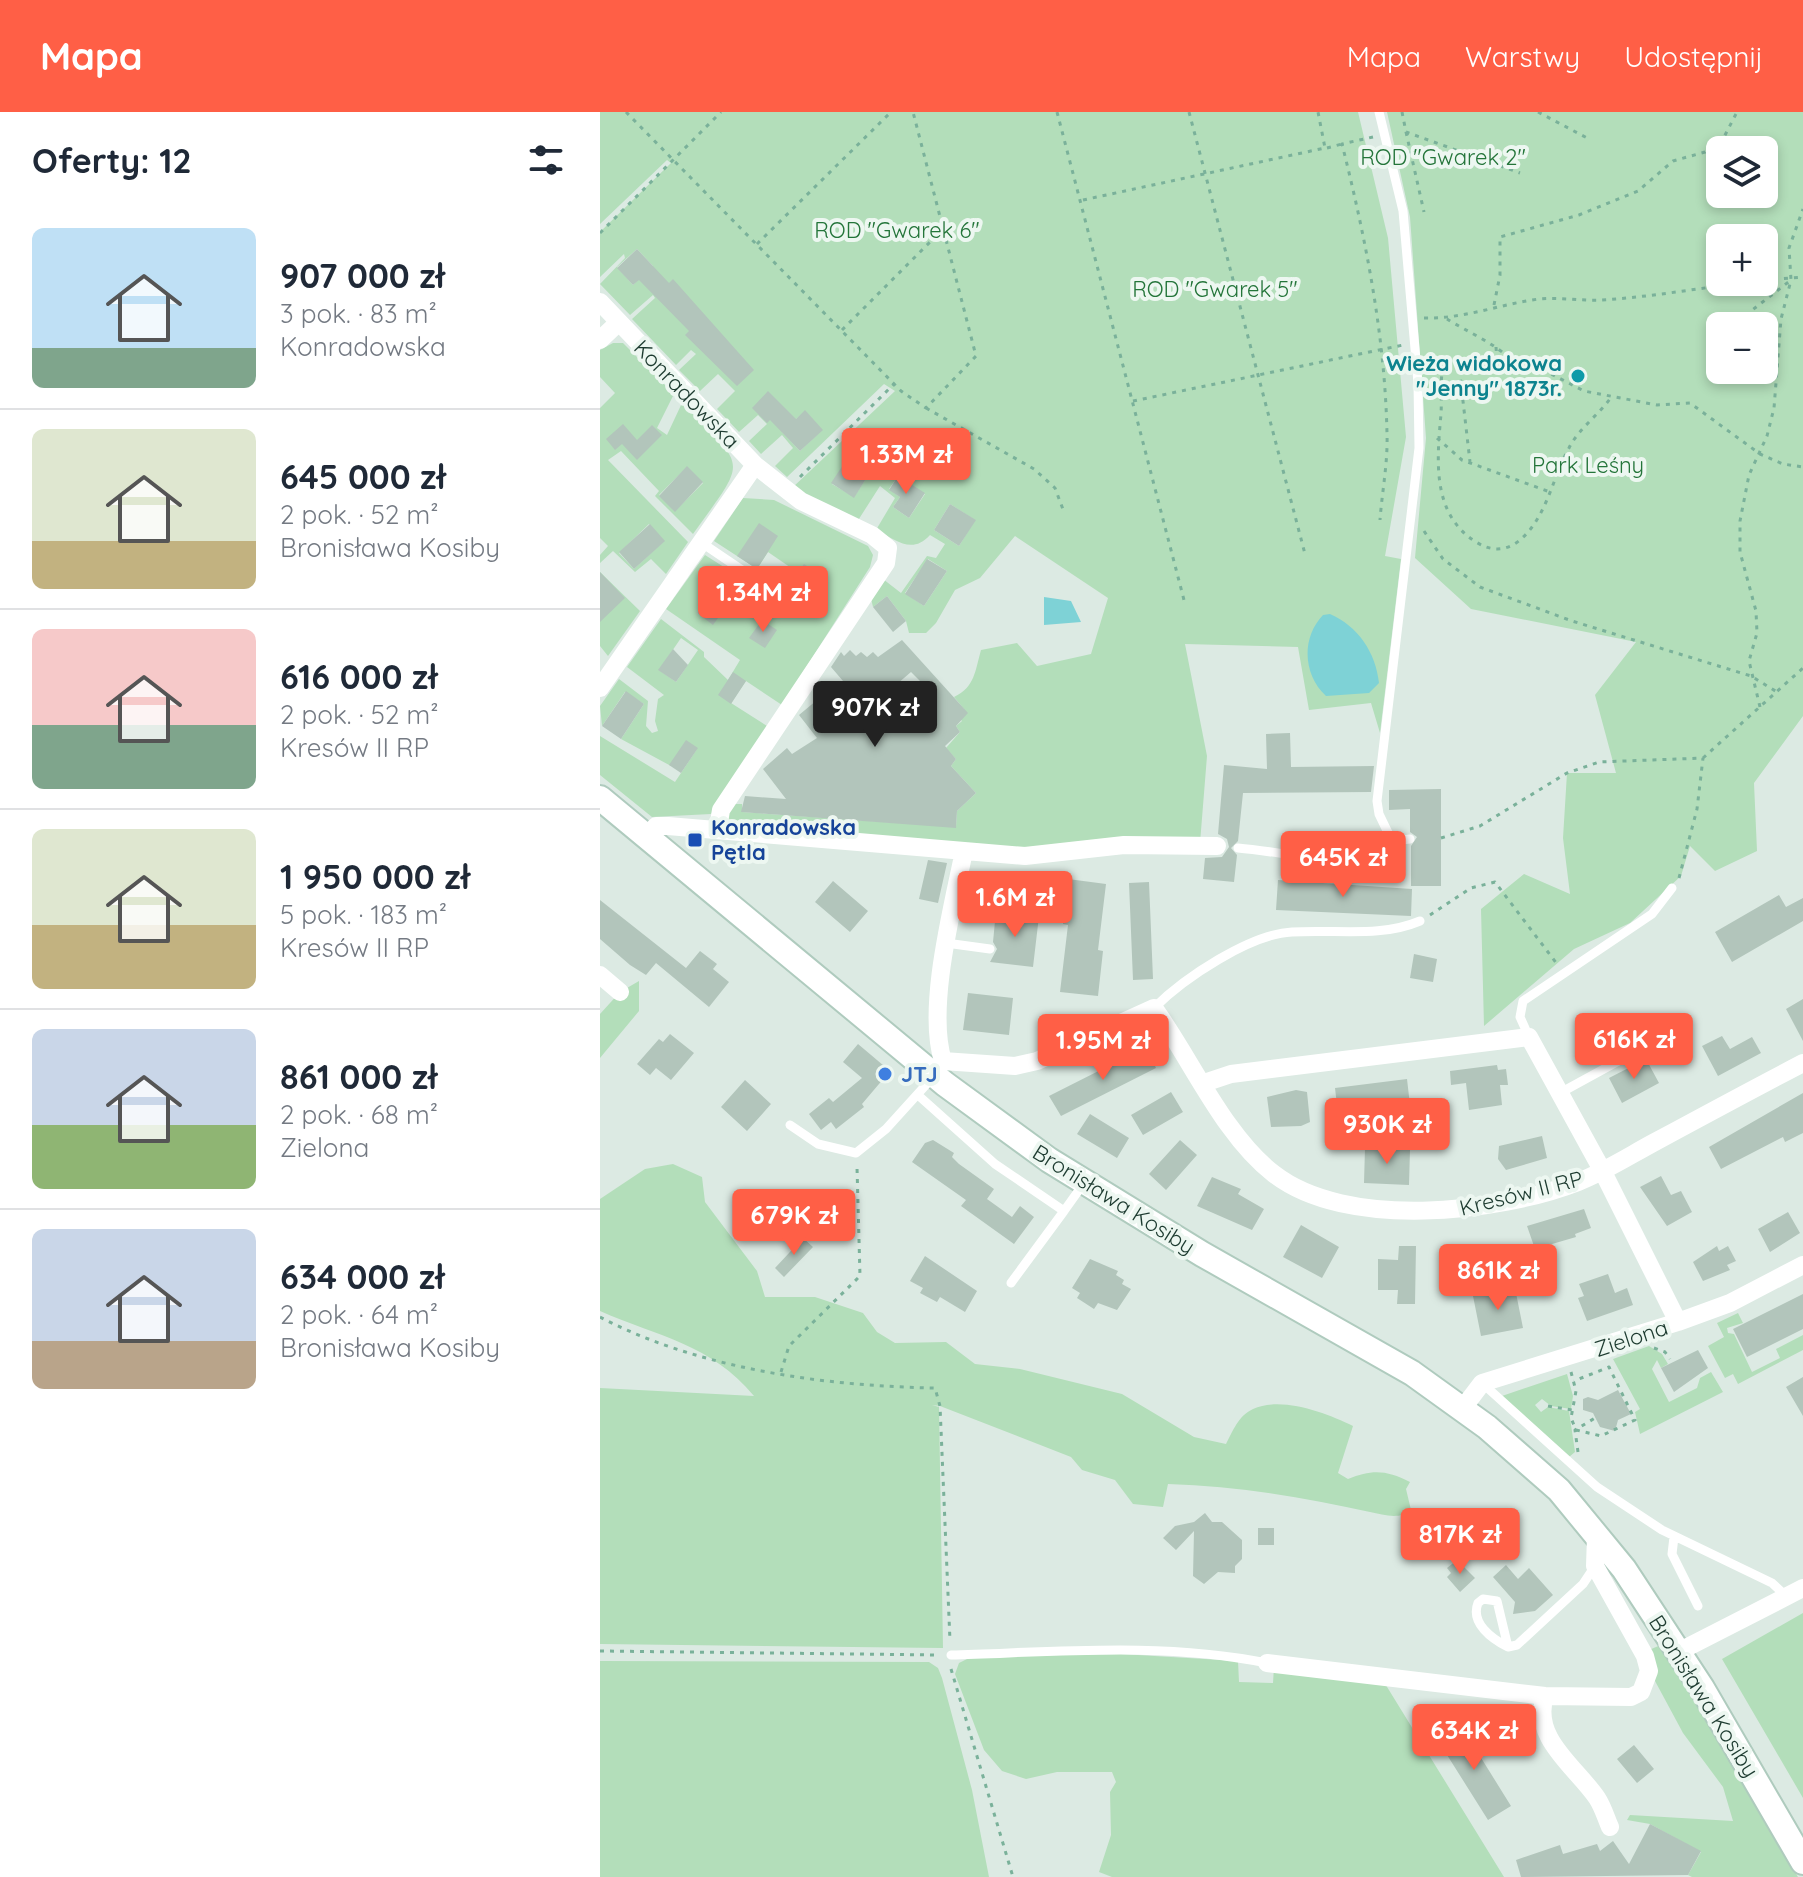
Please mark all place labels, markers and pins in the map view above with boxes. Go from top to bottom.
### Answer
place label: Wieża widokowa "Jenny" 1873r. [1386,349,1562,402]
marker: Wieża widokowa "Jenny" 1873r. [1569,367,1587,385]
pin: 1.33M zł [823,428,989,496]
pin: 1.34M zł [680,566,846,634]
pin: 907K zł [801,681,949,749]
place label: Konradowska Pętla [711,813,856,866]
marker: Konradowska Pętla [686,831,704,849]
pin: 645K zł [1269,831,1417,899]
pin: 1.6M zł [941,871,1089,939]
pin: 616K zł [1560,1013,1708,1081]
pin: 1.95M zł [1020,1014,1186,1082]
place label: JTJ [901,1060,938,1088]
marker: JTJ [876,1065,894,1083]
pin: 930K zł [1313,1098,1461,1166]
pin: 679K zł [720,1189,868,1257]
pin: 861K zł [1424,1244,1572,1312]
pin: 817K zł [1386,1508,1534,1576]
pin: 634K zł [1400,1704,1548,1772]

